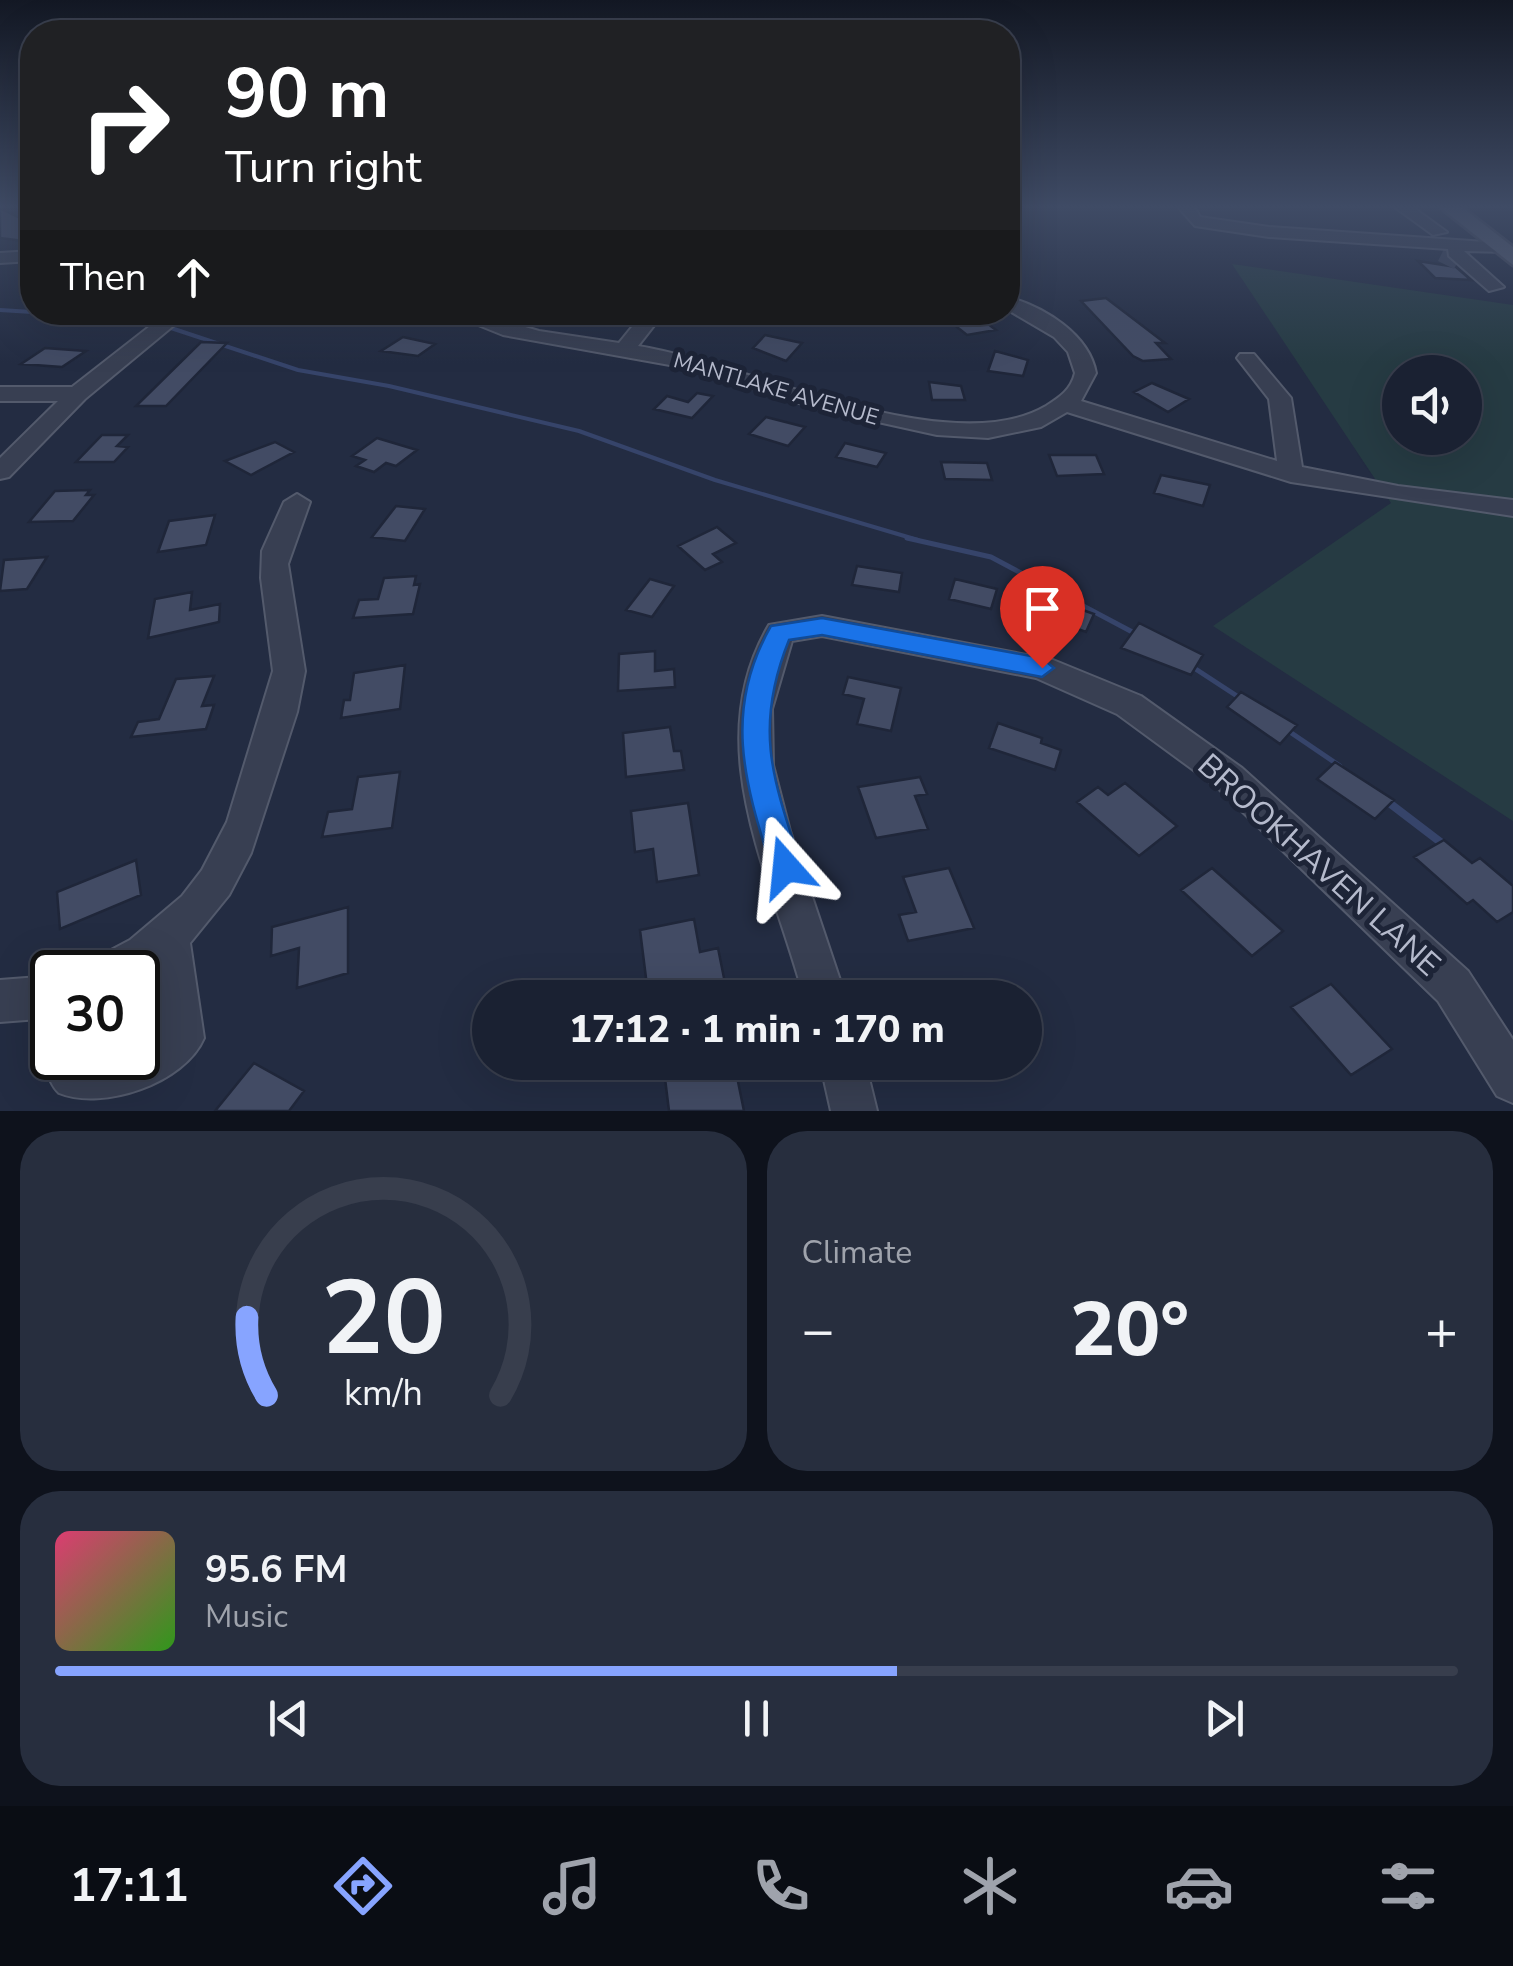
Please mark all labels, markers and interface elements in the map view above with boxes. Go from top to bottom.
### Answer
text: 90 m [225,46,389,142]
icon: right [60,60,190,190]
text: Turn right [225,137,422,198]
icon: ahead [166,250,221,305]
text: Then [60,252,146,303]
street label: MANTLAKE AVENUE [670,345,882,433]
map controls [1382,355,1482,455]
button: sound [1382,355,1482,455]
pin [1000,566,1085,669]
icon: arrive [1015,581,1070,636]
street label: BROOKHAVEN LANE [1188,744,1450,986]
position arrow [734,815,838,919]
speed limit sign: 30 [30,950,160,1080]
text: 17:12 · 1 min · 170 m [569,1004,945,1055]
text: Climate [802,1231,912,1274]
text: 20 [321,1248,446,1390]
text: 20° [1070,1279,1189,1381]
text: − [802,1293,835,1368]
text: + [1425,1293,1458,1368]
text: km/h [344,1369,423,1418]
text: 95.6 FM [205,1544,347,1595]
text: Music [205,1595,288,1638]
icon: previous [261,1691,316,1746]
icon: pause [729,1691,784,1746]
icon: next [1197,1691,1252,1746]
icon: directions [328,1851,398,1921]
icon: music [537,1851,607,1921]
icon: phone [746,1851,816,1921]
icon: climate [955,1851,1025,1921]
icon: car [1164,1851,1234,1921]
icon: filters [1373,1851,1443,1921]
text: 17:11 [70,1856,189,1917]

